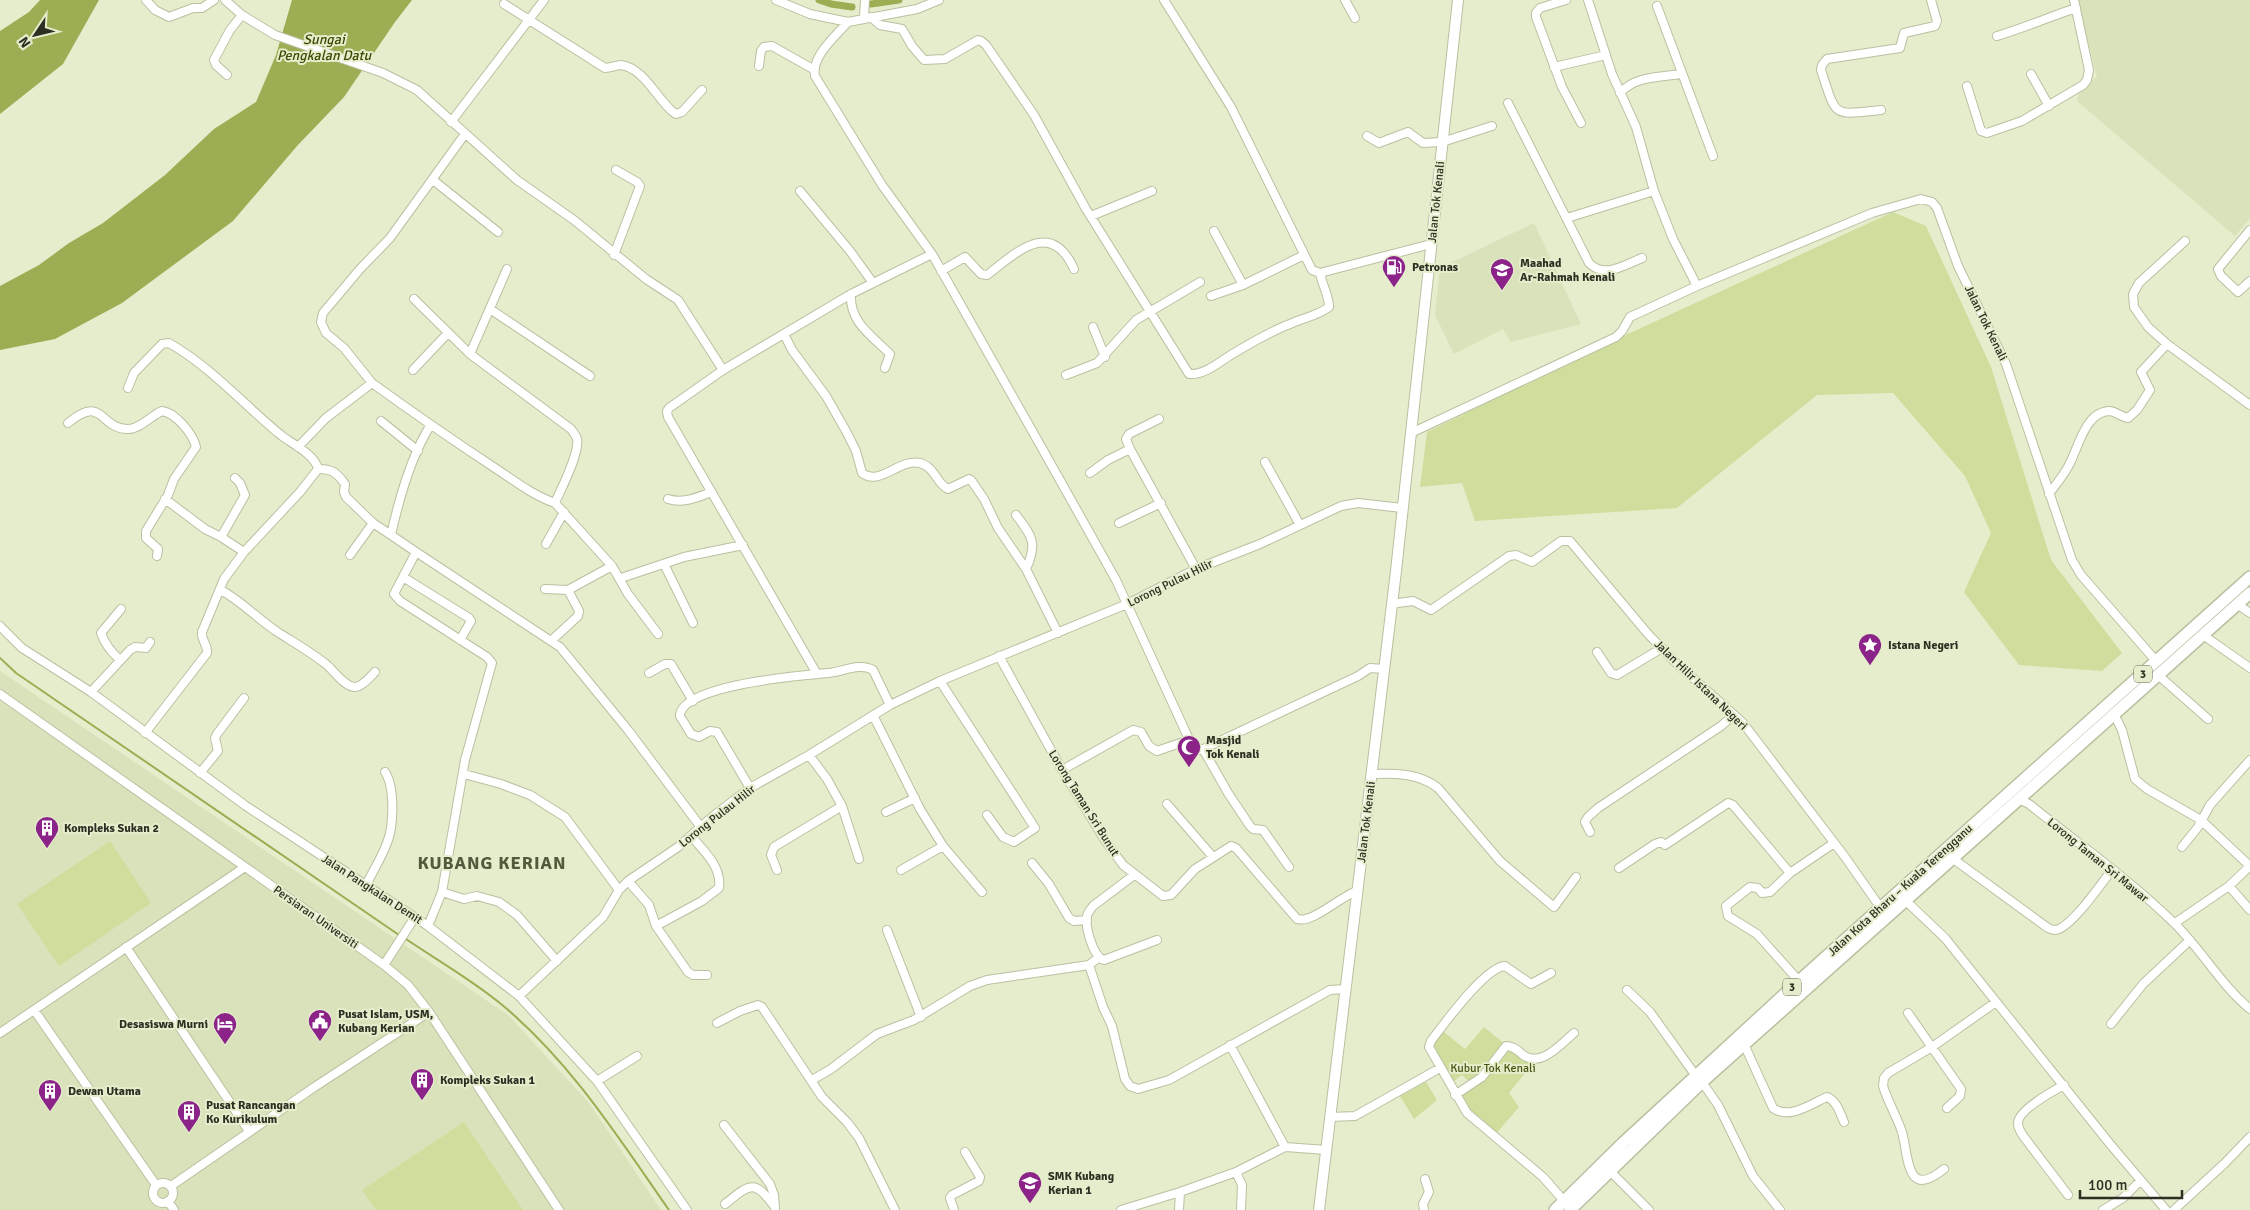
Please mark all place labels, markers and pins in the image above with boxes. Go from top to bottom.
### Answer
fuel station icon: Petronas [1381,254,1407,288]
place label: Maahad Ar-Rahmah Kenali [1520,256,1615,285]
school or university icon: Maahad Ar-Rahmah Kenali [1489,257,1515,291]
place label: Petronas [1412,260,1459,275]
place icon: Istana Negeri [1857,632,1883,666]
place label: Istana Negeri [1888,638,1958,653]
place label: Masjid Tok Kenali [1206,733,1259,762]
mosque icon: Masjid Tok Kenali [1176,734,1202,768]
building icon: Kompleks Sukan 2 [34,815,60,849]
place label: Kompleks Sukan 2 [64,821,159,836]
place label: Pusat Islam, USM, Kubang Kerian [338,1007,433,1036]
public building icon: Pusat Islam, USM, Kubang Kerian [307,1008,333,1042]
hotel icon: Desasiswa Murni [212,1011,238,1045]
place label: Desasiswa Murni [119,1017,208,1032]
building icon: Kompleks Sukan 1 [409,1067,435,1101]
place label: Kompleks Sukan 1 [440,1073,535,1088]
building icon: Dewan Utama [37,1078,63,1112]
place label: Dewan Utama [68,1084,141,1099]
place label: Pusat Rancangan Ko Kurikulum [206,1098,296,1127]
building icon: Pusat Rancangan Ko Kurikulum [176,1099,202,1133]
place label: SMK Kubang Kerian 1 [1048,1169,1115,1198]
school or university icon: SMK Kubang Kerian 1 [1017,1170,1043,1204]

